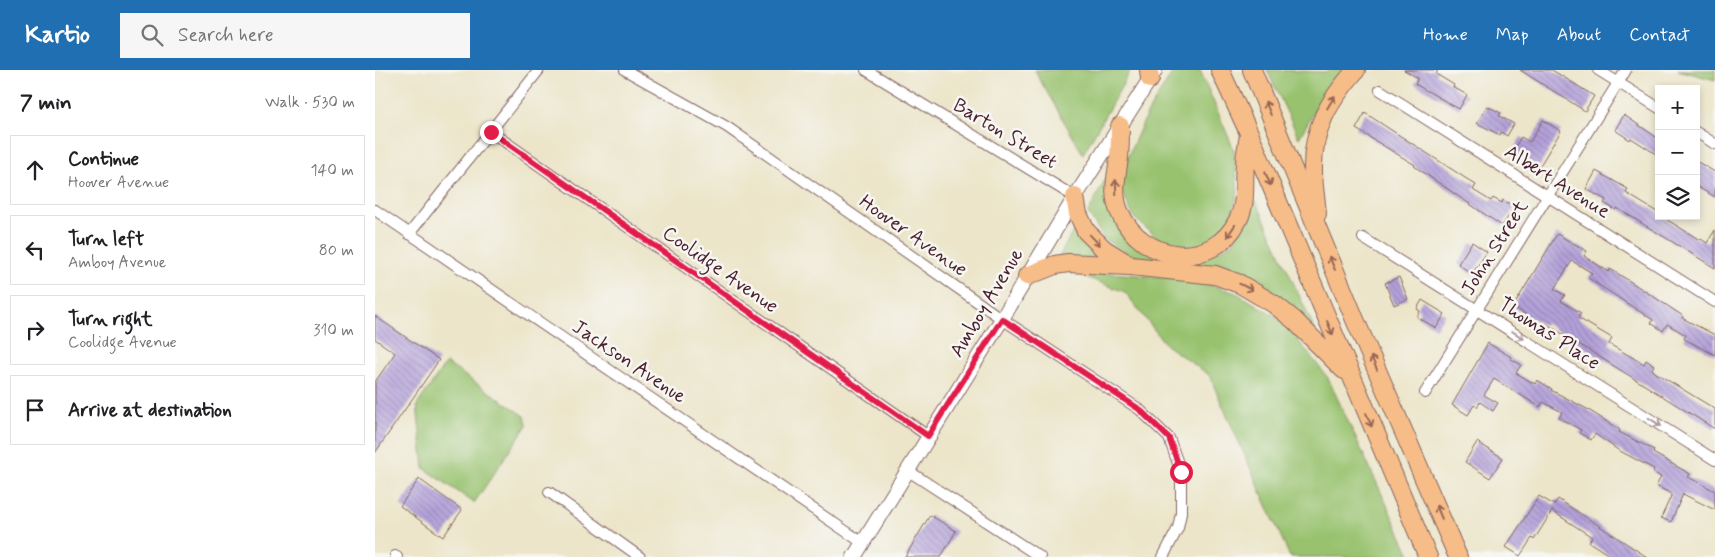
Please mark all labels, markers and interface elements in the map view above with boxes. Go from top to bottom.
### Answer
search box [120,13,470,58]
text: Kartio [25,20,90,51]
icon: search [138,21,166,49]
text: Search here [178,23,274,48]
text: Home [1423,23,1468,47]
text: Map [1496,23,1529,47]
text: About [1557,23,1601,47]
text: Contact [1629,23,1690,47]
map controls [1655,85,1700,220]
button: + [1655,85,1700,130]
text: 7 min [20,89,72,117]
text: Walk · 530 m [265,92,355,113]
street label: Barton Street [948,92,1062,176]
one-way arrow [1327,95,1337,109]
one-way arrow [1262,101,1272,116]
route end [480,121,503,144]
button: − [1655,130,1700,175]
street label: Albert Avenue [1499,139,1615,225]
text: Continue [68,147,139,172]
icon: ahead [21,156,49,184]
text: 140 m [310,160,354,181]
one-way arrow [1264,171,1273,186]
text: Hoover Avenue [68,172,169,193]
button: layers [1655,175,1700,220]
one-way arrow [1111,179,1120,195]
street label: Hoover Avenue [853,189,973,283]
street label: John Street [1455,195,1535,301]
street label: Coolidge Avenue [655,220,783,322]
one-way arrow [1226,224,1236,238]
text: Turn left [68,227,144,252]
one-way arrow [1089,234,1101,246]
icon: left [21,236,49,264]
text: 80 m [319,240,354,261]
street label: Amboy Avenue [944,243,1030,363]
text: Amboy Avenue [68,252,166,273]
one-way arrow [1326,256,1336,271]
one-way arrow [1238,283,1253,292]
street label: Thomas Place [1493,291,1605,377]
text: Turn right [68,307,152,332]
street label: Jackson Avenue [567,314,691,410]
icon: right [21,316,49,344]
text: 310 m [313,320,354,341]
one-way arrow [1327,321,1336,336]
one-way arrow [1511,330,1525,340]
text: Coolidge Avenue [68,332,177,353]
one-way arrow [1369,356,1379,371]
icon: arrive [21,396,49,424]
text: Arrive at destination [68,398,232,423]
one-way arrow [1365,412,1375,427]
one-way arrow [1648,418,1662,428]
route start [1170,461,1193,484]
one-way arrow [1434,505,1443,520]

